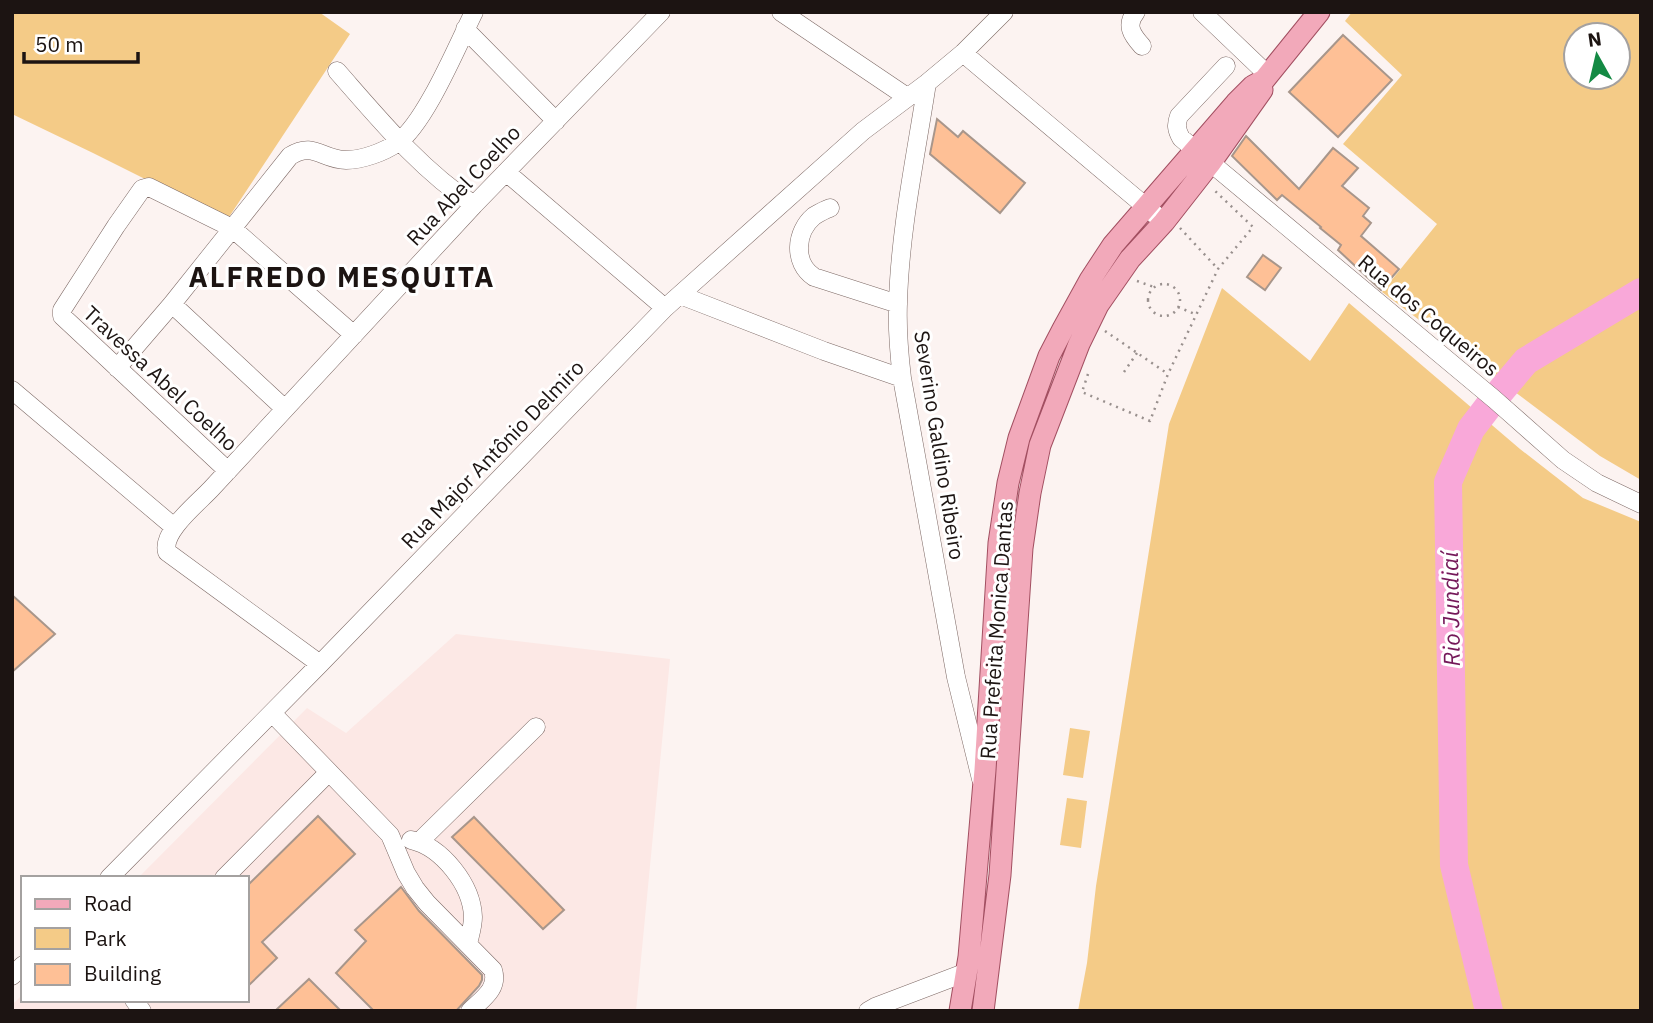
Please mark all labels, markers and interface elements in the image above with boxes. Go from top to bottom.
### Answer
scale bar [24,21,138,65]
north arrow [1562,21,1632,91]
text: N [1586,26,1603,52]
text: 50 m [35,30,84,58]
street label: Rua Abel Coelho [400,119,526,251]
street label: Rua dos Coqueiros [1353,248,1505,382]
district label: ALFREDO MESQUITA [189,258,495,295]
street label: Travessa Abel Coelho [78,299,244,457]
street label: Severino Galdino Ribeiro [908,329,972,561]
street label: Rua Major Antônio Delmiro [394,354,590,554]
street label: Rua Prefeita Monica Dantas [973,500,1019,760]
water label: Rio Jundiaí [1434,549,1466,667]
legend [21,876,248,1002]
text: Road [84,889,132,917]
text: Park [84,924,127,952]
text: Building [84,959,161,987]

